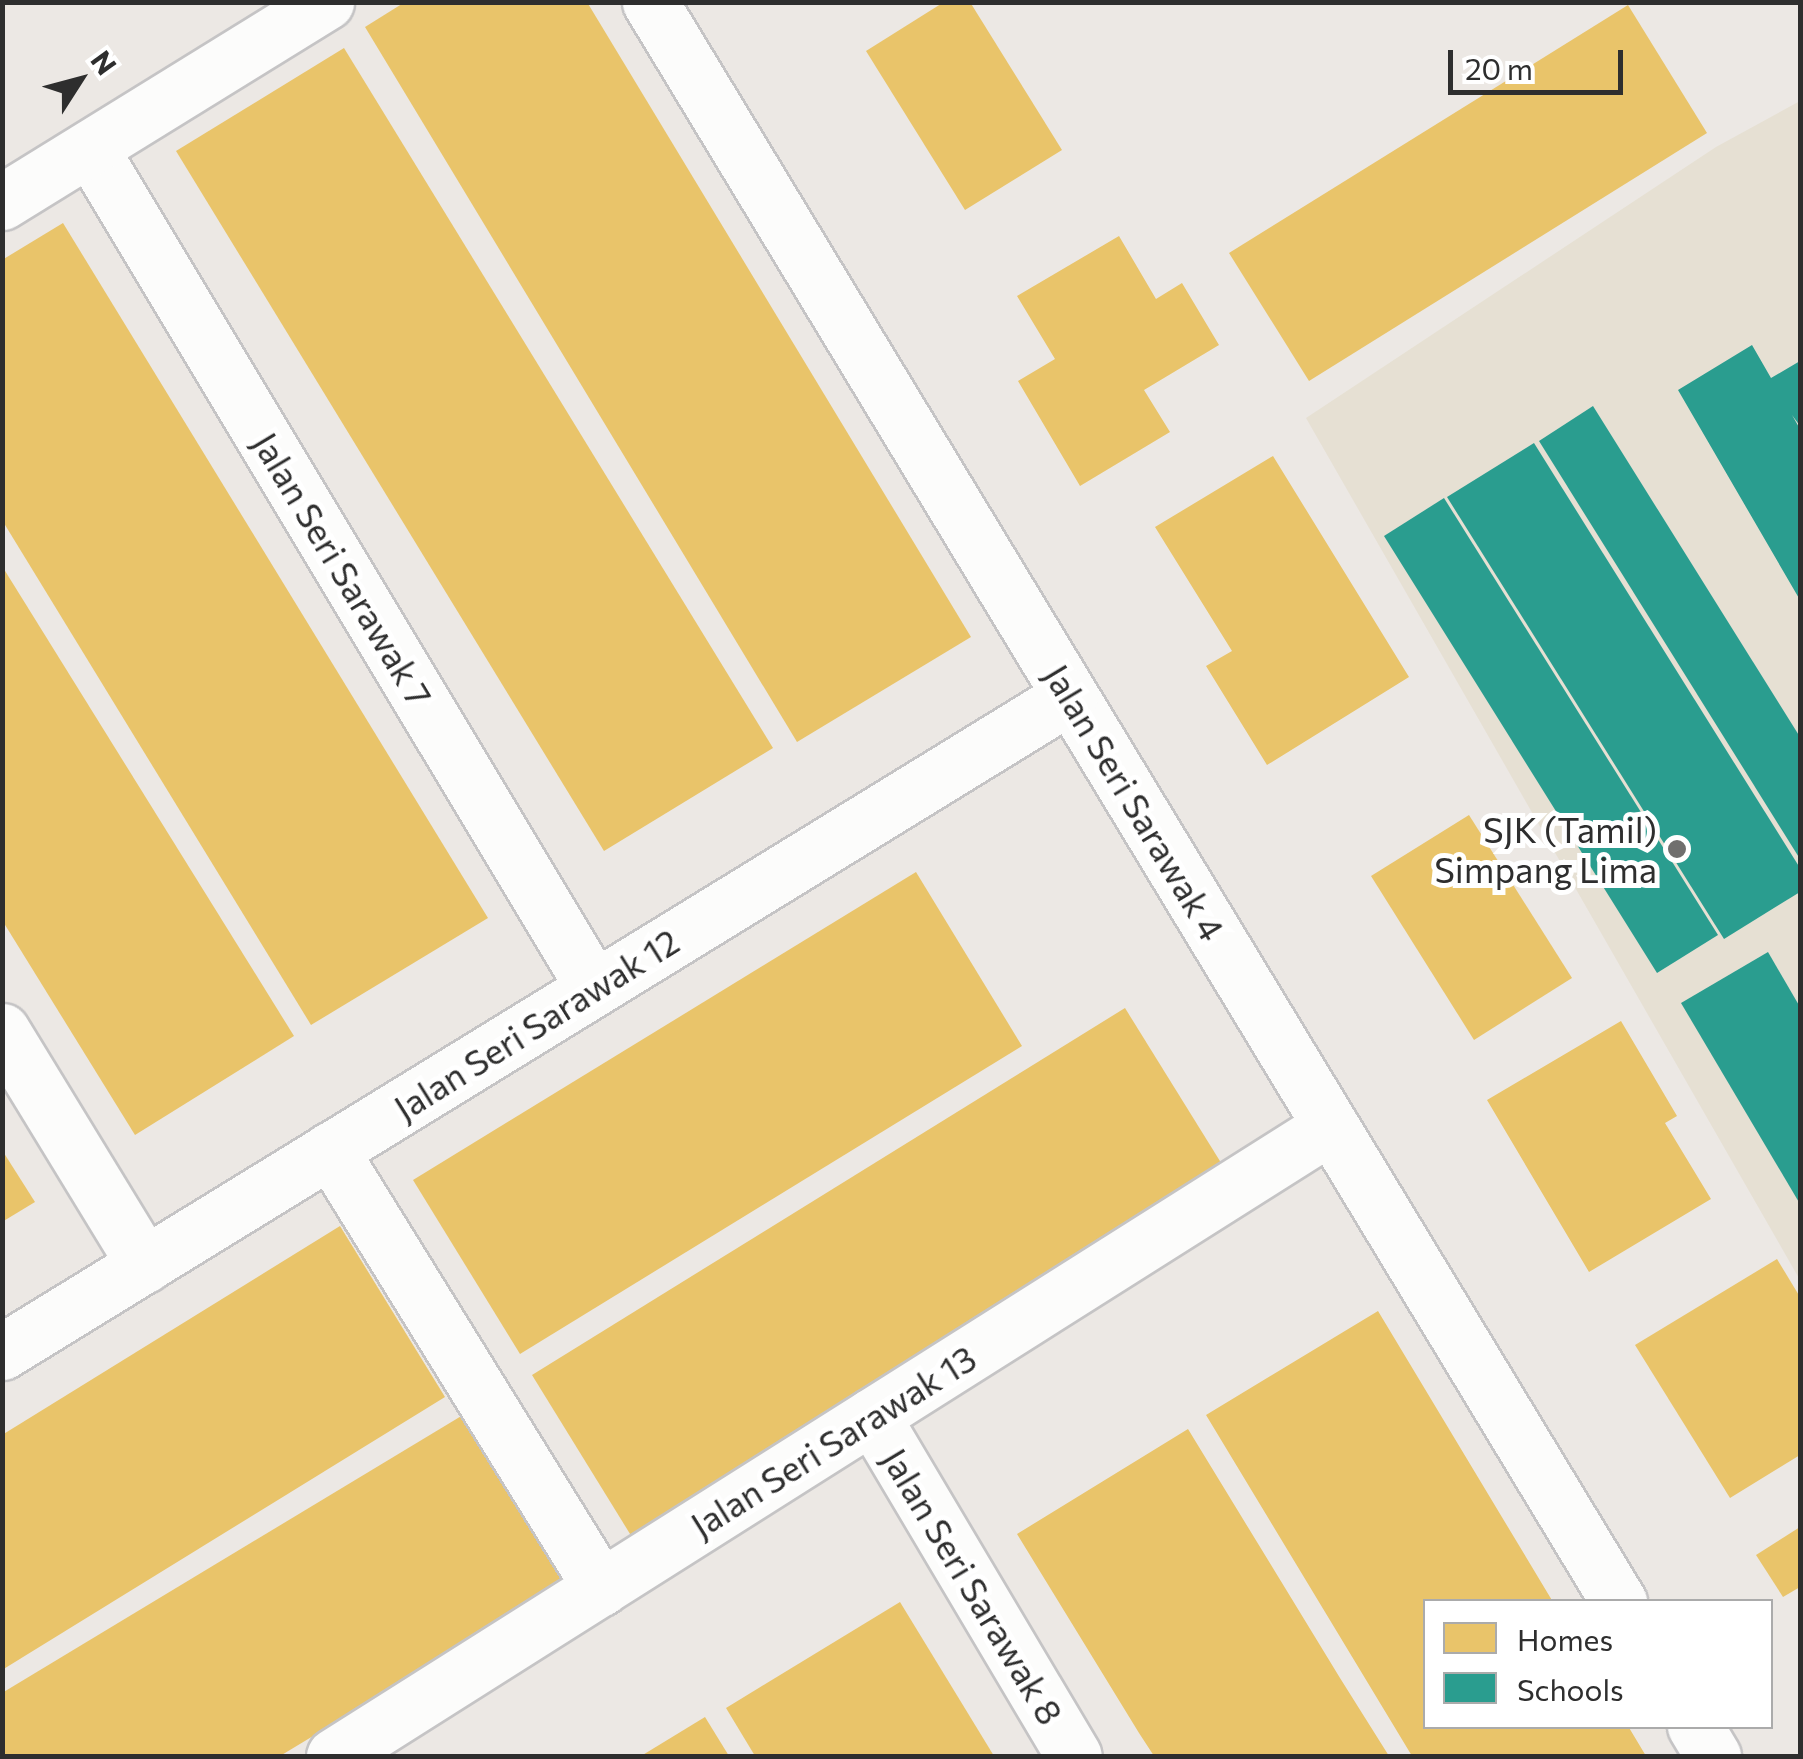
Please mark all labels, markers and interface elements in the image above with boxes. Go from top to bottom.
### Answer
north arrow [30,30,130,130]
scale bar [1453,30,1628,92]
text: N [84,44,124,81]
text: 20 m [1465,49,1533,86]
street label: Jalan Seri Sarawak 7 [245,425,441,713]
street label: Jalan Seri Sarawak 4 [1036,657,1234,947]
place label: SJK (Tamil) Simpang Lima [1434,808,1657,890]
marker: SJK (Tamil) Simpang Lima [1666,838,1688,860]
street label: Jalan Seri Sarawak 12 [386,919,686,1129]
street label: Jalan Seri Sarawak 13 [683,1336,983,1546]
street label: Jalan Seri Sarawak 8 [874,1440,1072,1732]
legend [1423,1599,1773,1729]
text: Homes [1517,1620,1613,1657]
text: Schools [1517,1670,1624,1707]

